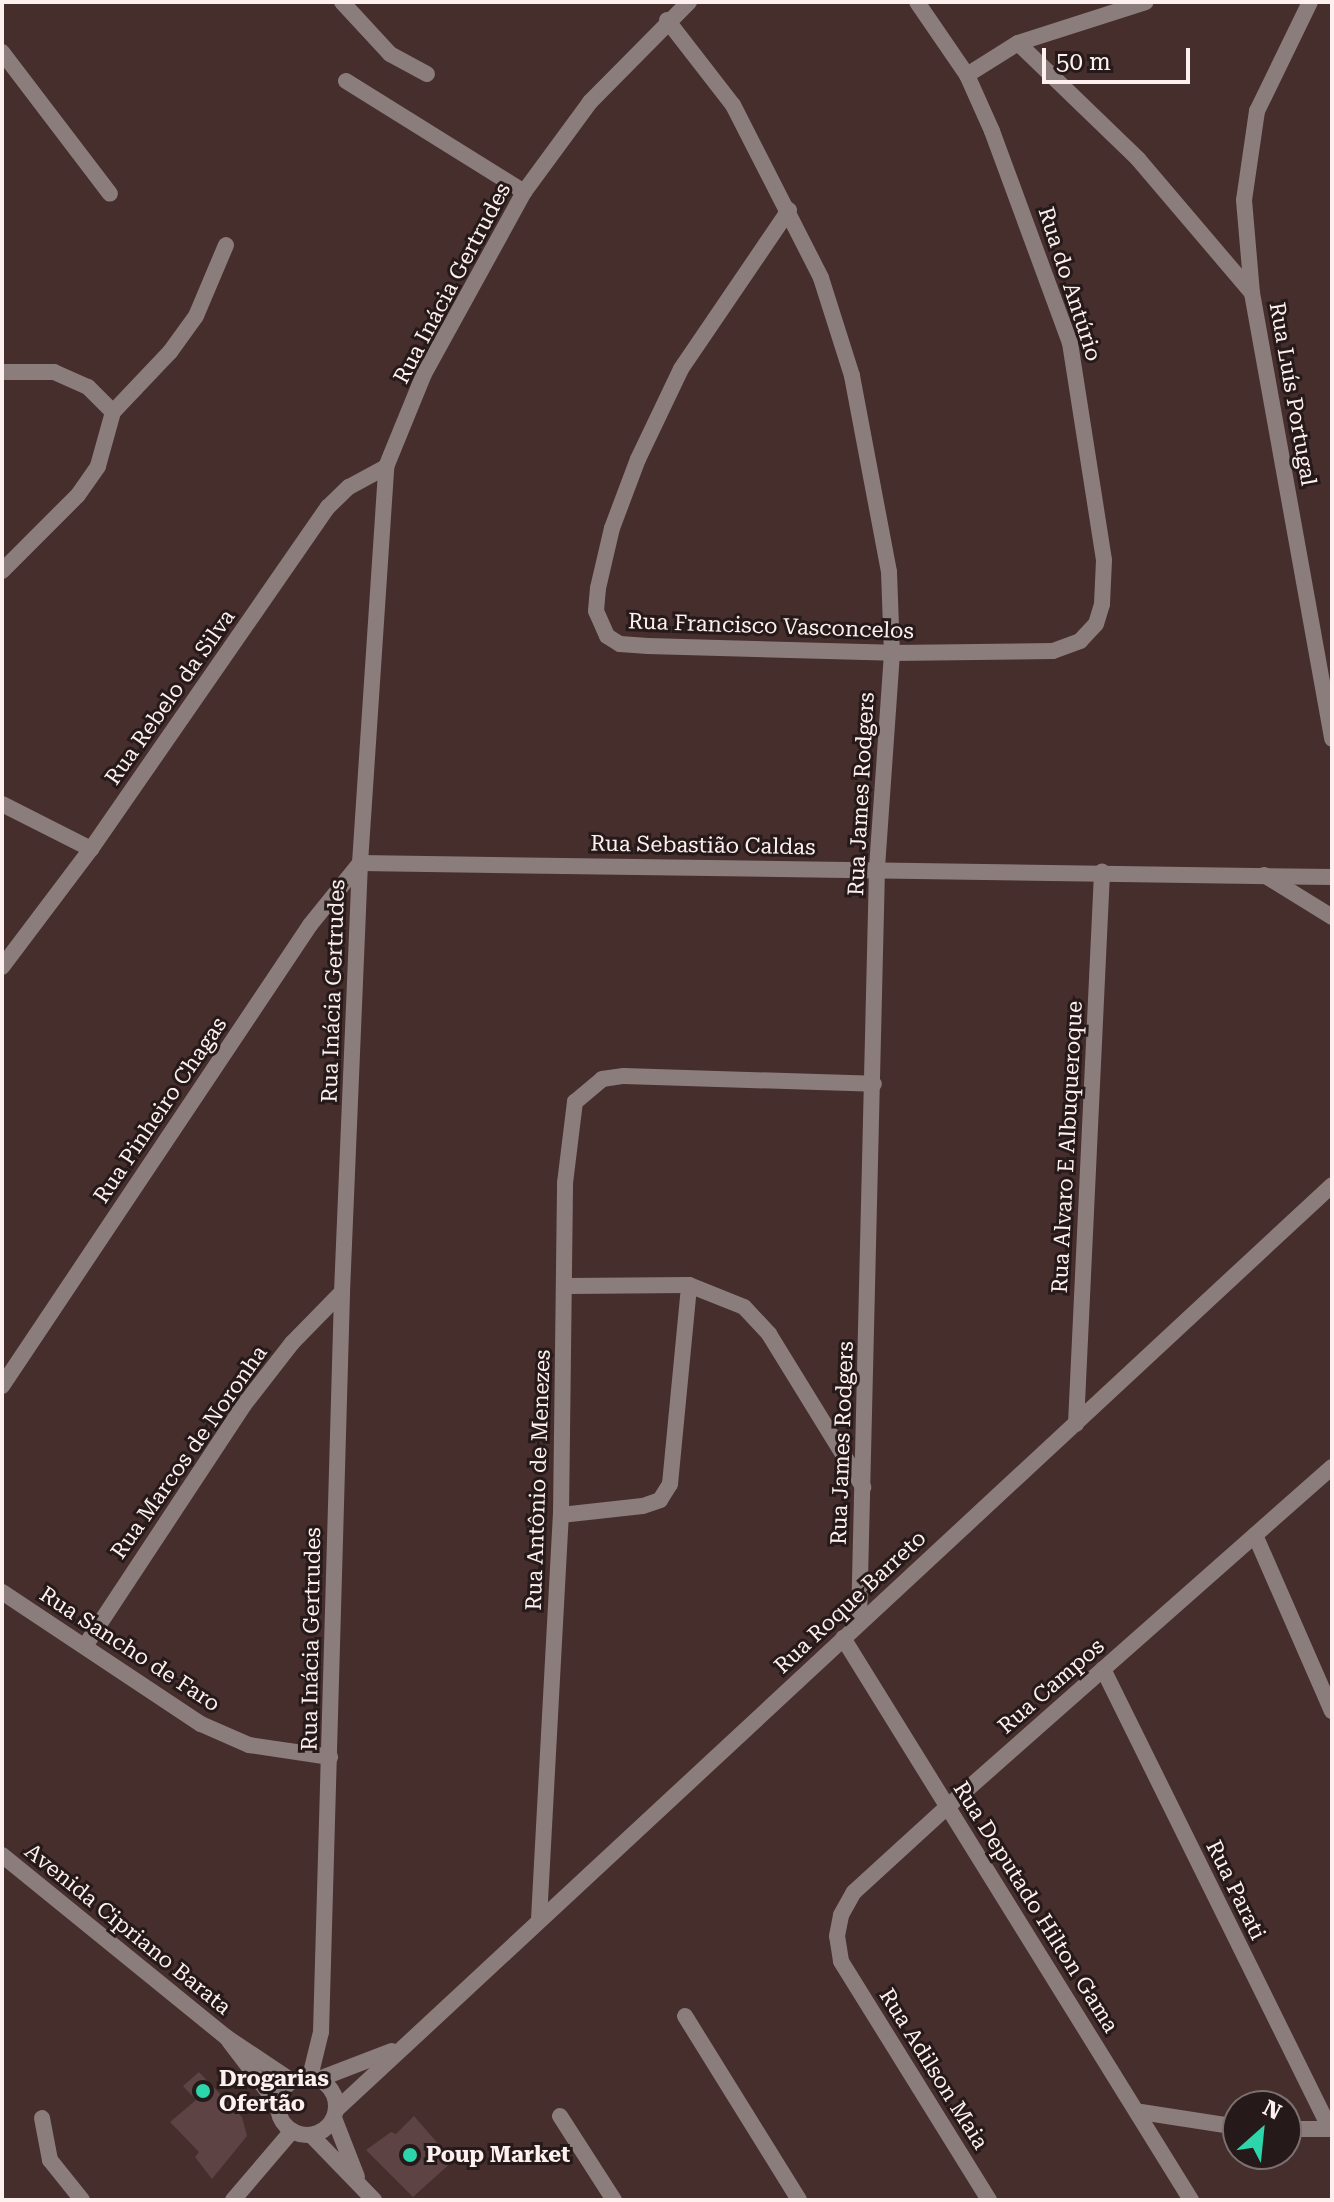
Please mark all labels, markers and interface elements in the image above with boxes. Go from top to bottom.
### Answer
scale bar [1046,32,1194,82]
text: 50 m [1056,48,1111,76]
street label: Rua Inácia Gertrudes [388,178,516,388]
street label: Rua do Antúrio [1033,204,1107,364]
street label: Rua Luís Portugal [1264,300,1322,488]
street label: Rua Rebelo da Silva [99,604,241,790]
street label: Rua Francisco Vasconcelos [628,608,914,644]
street label: Rua James Rodgers [842,691,880,897]
street label: Rua Sebastião Caldas [590,830,816,860]
street label: Rua Inácia Gertrudes [316,879,350,1103]
street label: Rua Alvaro E Albuqueroque [1046,1000,1088,1294]
street label: Rua Pinheiro Chagas [88,1012,232,1208]
street label: Rua Marcos de Noronha [105,1340,273,1564]
street label: Rua James Rodgers [825,1341,859,1545]
street label: Rua Antônio de Menezes [520,1349,556,1611]
street label: Rua Roque Barreto [769,1525,931,1679]
street label: Rua Inácia Gertrudes [296,1527,326,1751]
street label: Rua Sancho de Faro [35,1581,225,1717]
street label: Rua Campos [992,1633,1110,1739]
street label: Rua Deputado Hilton Gama [948,1777,1124,2037]
street label: Rua Parati [1201,1836,1271,1944]
street label: Avenida Cipriano Barata [20,1838,236,2020]
street label: Rua Adilson Maia [874,1984,994,2154]
place label: Drogarias Ofertão [219,2065,329,2116]
marker: Drogarias Ofertão [194,2082,212,2100]
north arrow [1222,2090,1302,2170]
text: N [1259,2095,1285,2125]
place label: Poup Market [426,2142,570,2168]
marker: Poup Market [401,2146,419,2164]

